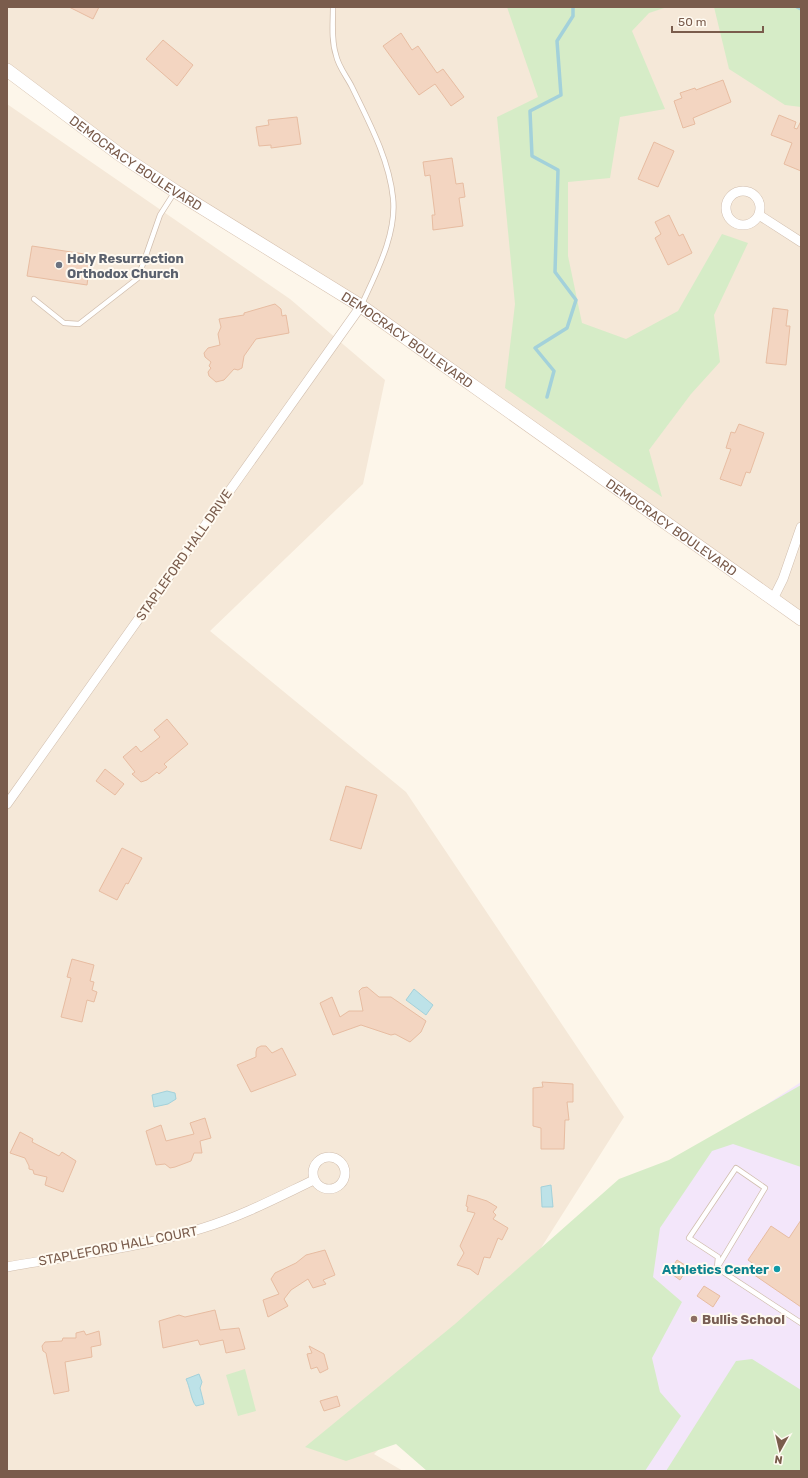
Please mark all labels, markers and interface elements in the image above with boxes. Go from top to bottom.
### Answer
scale bar [672,8,763,34]
text: 50 m [678,15,706,29]
street label: DEMOCRACY BOULEVARD [67,112,205,213]
place label: Holy Resurrection Orthodox Church [67,251,184,281]
marker: Holy Resurrection Orthodox Church [54,260,64,270]
street label: DEMOCRACY BOULEVARD [339,288,476,391]
street label: DEMOCRACY BOULEVARD [603,475,740,579]
street label: STAPLEFORD HALL DRIVE [133,486,235,623]
street label: STAPLEFORD HALL COURT [37,1223,199,1269]
place label: Athletics Center [662,1262,769,1277]
marker: Athletics Center [772,1264,782,1274]
place label: Bullis School [702,1312,785,1327]
marker: Bullis School [689,1314,699,1324]
north arrow [760,1430,800,1470]
text: N [774,1452,784,1466]

